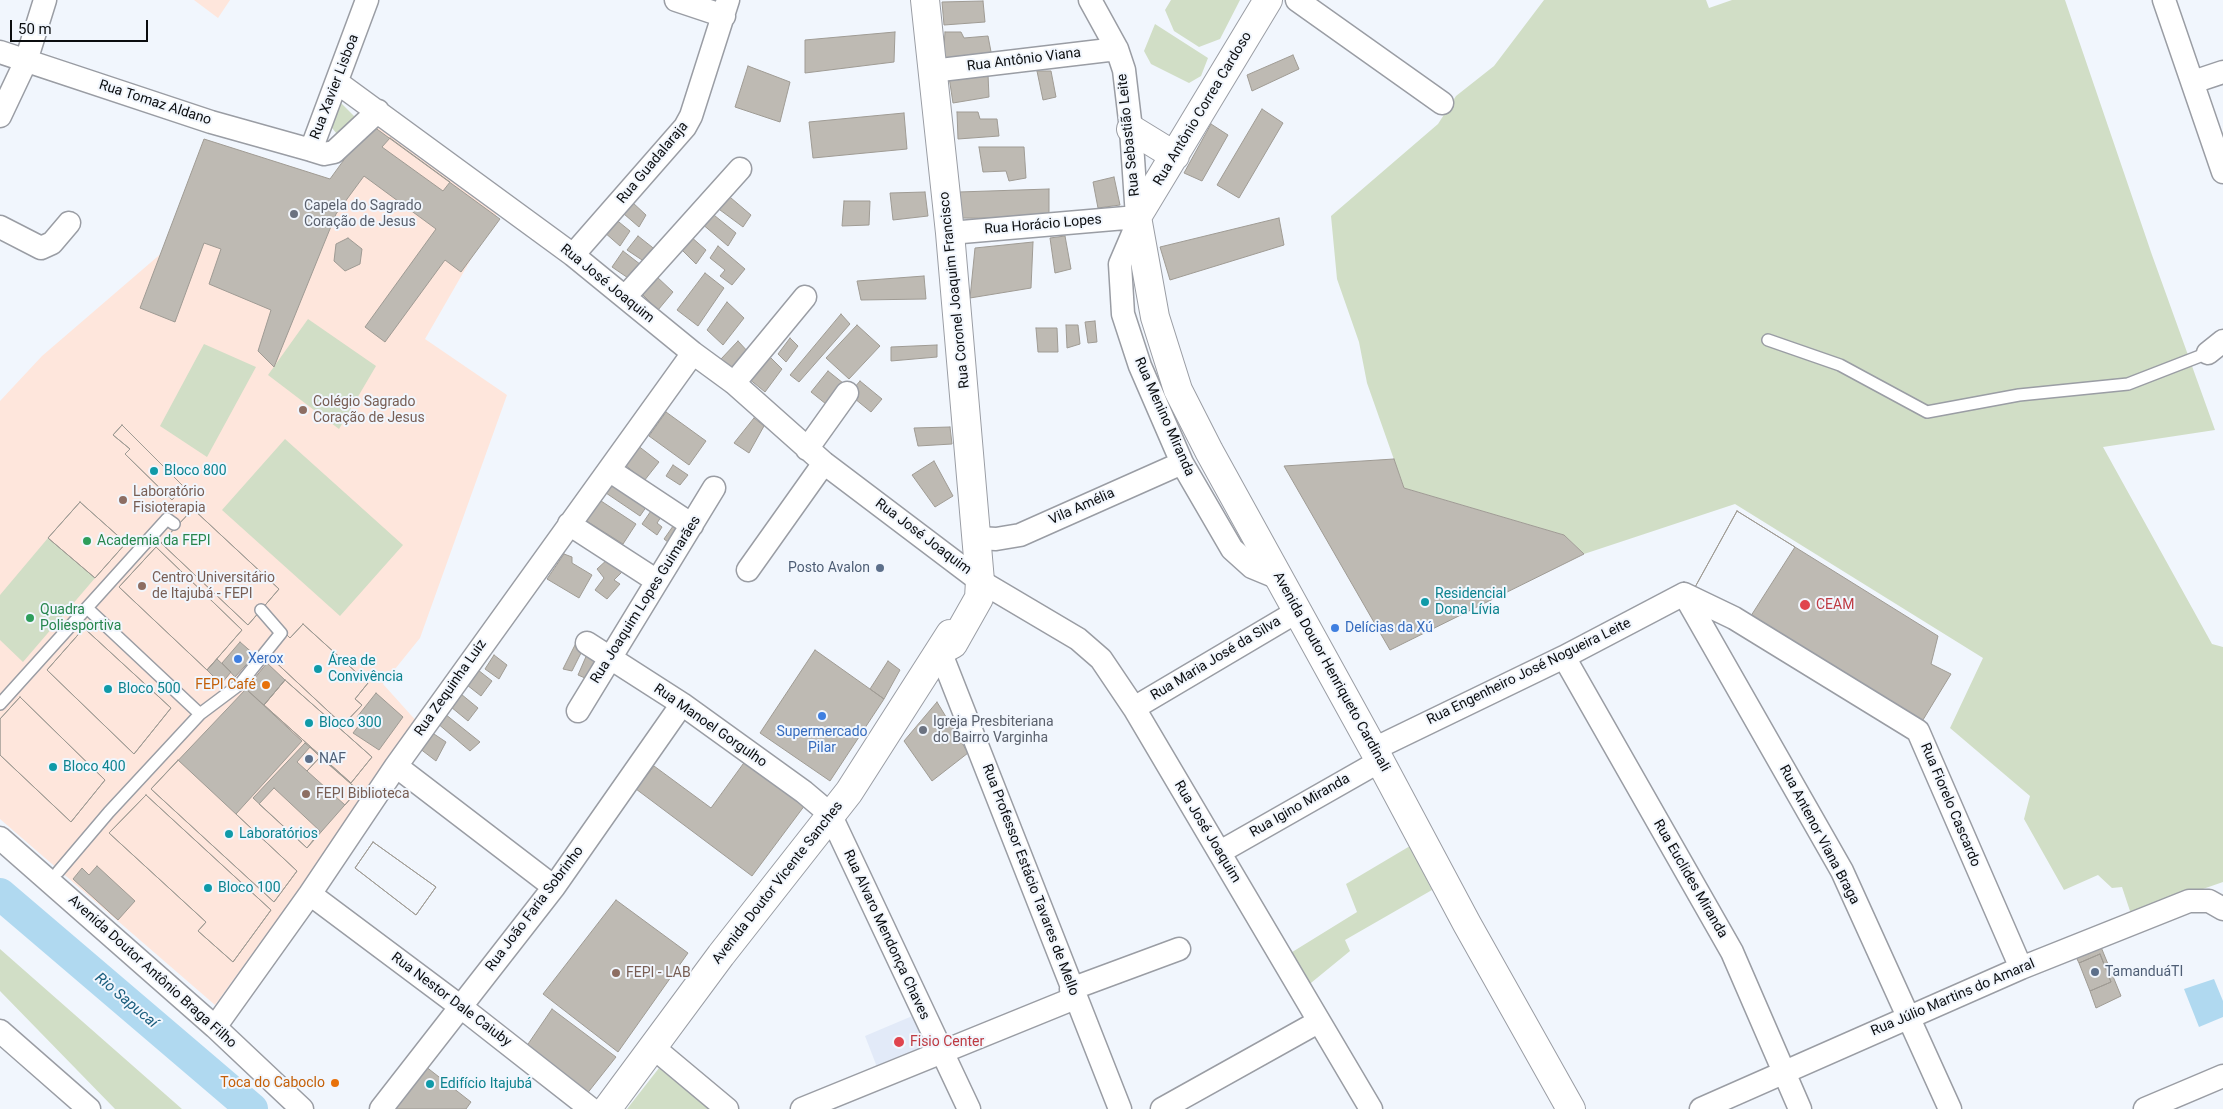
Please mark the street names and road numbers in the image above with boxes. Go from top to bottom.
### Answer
street label: Rua Antônio Correa Cardoso [1150,29,1256,189]
street label: Rua Xavier Lisboa [307,32,363,142]
street label: Rua Antônio Viana [966,45,1082,75]
street label: Rua Sebastião Leite [1114,73,1144,197]
street label: Rua Tomaz Aldano [97,77,213,129]
street label: Rua Guadalaraja [614,119,692,207]
street label: Rua Coronel Joaquim Francisco [936,191,974,389]
street label: Rua Horácio Lopes [984,212,1102,238]
street label: Rua José Joaquim [557,241,657,327]
street label: Rua Menino Miranda [1130,355,1198,479]
street label: Vila Amélia [1047,485,1117,529]
street label: Rua José Joaquim [872,495,974,579]
street label: Rua Joaquim Lopes Guimarães [587,513,705,687]
street label: Avenida Doutor Henriqueto Cardinali [1269,569,1393,775]
street label: Rua Maria José da Silva [1148,613,1284,705]
street label: Rua Engenheiro José Nogueira Leite [1424,615,1634,729]
street label: Rua Zequinha Luiz [411,636,491,740]
street label: Rua Manoel Gorgulho [650,681,770,771]
street label: Rua Fiorelo Cascardo [1916,741,1984,869]
street label: Rua Professor Estácio Tavares de Mello [978,762,1082,998]
street label: Rua Antenor Viana Braga [1775,763,1863,907]
street label: Rua Igino Miranda [1247,771,1353,841]
street label: Rua José Joaquim [1170,778,1244,886]
street label: Avenida Doutor Vicente Sanches [709,798,847,968]
street label: Rua Euclides Miranda [1649,817,1731,941]
street label: Rua João Faria Sobrinho [482,843,588,975]
street label: Rua Alvaro Mendonça Chaves [839,847,933,1023]
street label: Avenida Doutor Antônio Braga Filho [64,892,240,1052]
street label: Rua Nestor Dale Caiuby [388,949,514,1051]
street label: Rua Júlio Martins do Amaral [1869,956,2037,1040]

